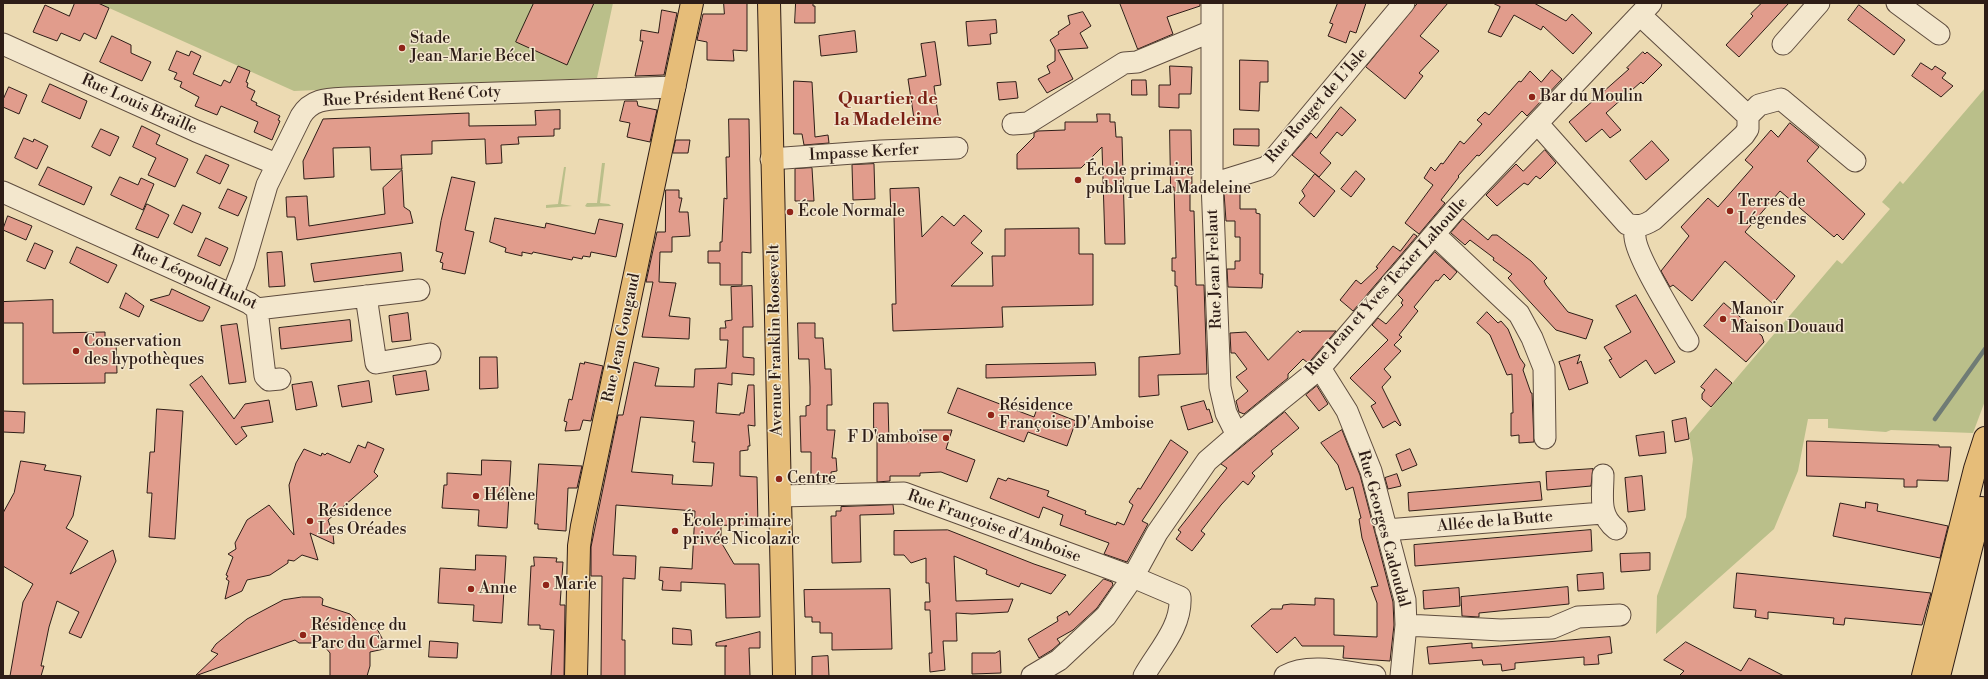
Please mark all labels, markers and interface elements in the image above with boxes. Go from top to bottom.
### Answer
place label: Stade Jean-Marie Bécel [410,29,535,67]
marker: Stade Jean-Marie Bécel [397,43,407,53]
street label: Rue Rouget de L'Isle [1262,45,1372,167]
street label: Rue Louis Braille [78,71,200,139]
street label: Rue Président René Coty [322,83,502,111]
place label: Bar du Moulin [1540,87,1643,107]
district label: Quartier de la Madeleine [834,89,942,132]
marker: Bar du Moulin [1527,92,1537,102]
street label: Impasse Kerfer [808,141,920,165]
place label: École primaire publique La Madeleine [1086,161,1251,199]
marker: École primaire publique La Madeleine [1073,175,1083,185]
place label: Terres de Légendes [1738,192,1807,230]
street label: Rue Jean et Yves Texier Lahoulle [1302,194,1472,380]
place label: École Normale [798,202,905,222]
marker: Terres de Légendes [1725,206,1735,216]
marker: École Normale [785,207,795,217]
street label: Rue Jean Frelaut [1203,209,1227,329]
street label: Rue Léopold Hulot [128,242,260,314]
street label: Avenue Franklin Roosevelt [765,244,787,436]
street label: Rue Jean Gougaud [599,271,645,405]
place label: Manoir Maison Douaud [1731,300,1844,338]
marker: Manoir Maison Douaud [1718,314,1728,324]
place label: Conservation des hypothèques [84,332,204,370]
marker: Conservation des hypothèques [71,346,81,356]
place label: Résidence Françoise D'Amboise [999,396,1154,434]
marker: Résidence Françoise D'Amboise [986,410,996,420]
place label: F D'amboise [848,428,938,448]
marker: F D'amboise [941,433,951,443]
street label: Rue Georges Cadoudal [1353,448,1413,610]
place label: Centre [787,469,836,489]
marker: Centre [774,474,784,484]
place label: Hélène [484,486,535,506]
street label: Rue Françoise d'Amboise [905,487,1083,567]
marker: Hélène [471,491,481,501]
place label: Résidence Les Oréades [318,502,407,540]
street label: Allée de la Butte [1436,507,1554,537]
place label: École primaire privée Nicolazic [683,512,800,550]
marker: Résidence Les Oréades [305,516,315,526]
marker: École primaire privée Nicolazic [670,526,680,536]
place label: Marie [554,575,597,595]
place label: Anne [479,579,517,599]
marker: Marie [541,580,551,590]
marker: Anne [466,584,476,594]
place label: Résidence du Parc du Carmel [311,616,422,654]
marker: Résidence du Parc du Carmel [298,630,308,640]

